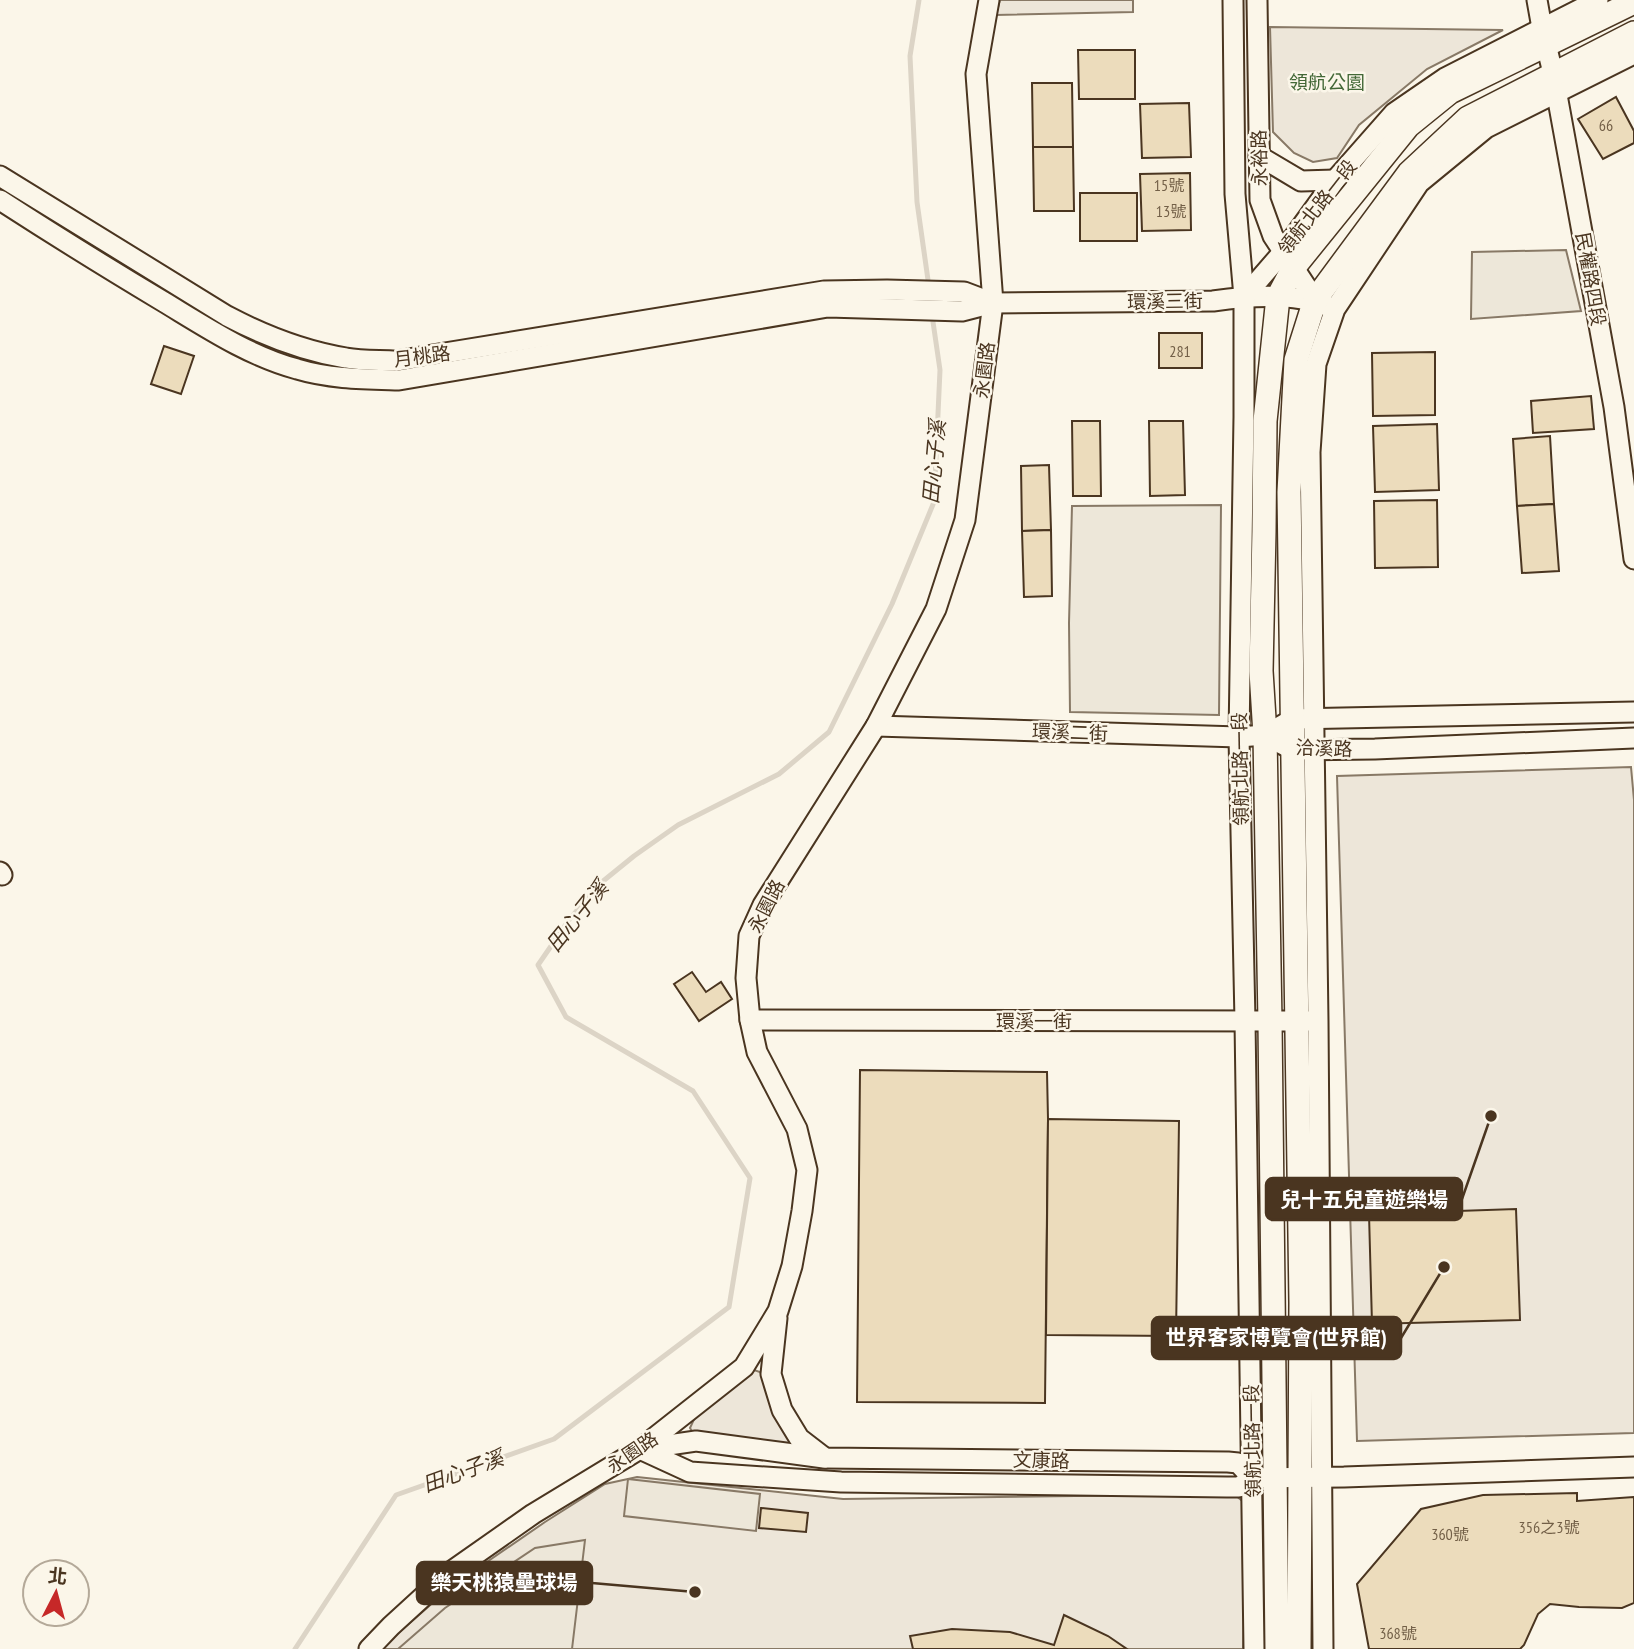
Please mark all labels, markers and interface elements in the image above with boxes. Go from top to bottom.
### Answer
park label: 領航公園 [1289,70,1365,94]
house number: 66 [1599,115,1613,135]
street label: 永裕路 [1247,129,1271,187]
street label: 領航北路一段 [1272,155,1362,259]
house number: 15號 [1154,175,1184,195]
house number: 13號 [1156,201,1186,221]
street label: 民權路四段 [1571,230,1611,328]
street label: 環溪三街 [1127,288,1203,314]
street label: 永園路 [969,340,999,400]
street label: 月桃路 [392,341,452,371]
house number: 281 [1169,341,1191,361]
water label: 田心子溪 [917,416,951,505]
street label: 領航北路一段 [1227,712,1253,826]
street label: 環溪二街 [1032,719,1108,745]
street label: 洽溪路 [1295,735,1353,761]
water label: 田心子溪 [540,873,616,957]
street label: 永園路 [742,875,790,937]
street label: 環溪一街 [996,1009,1072,1033]
callout: 兒十五兒童遊樂場 [1266,1178,1462,1220]
text: 兒十五兒童遊樂場 [1280,1186,1448,1213]
callout: 世界客家博覽會(世界館) [1152,1317,1401,1359]
text: 世界客家博覽會(世界館) [1165,1324,1387,1351]
street label: 領航北路一段 [1239,1384,1265,1498]
street label: 永園路 [602,1426,662,1478]
water label: 田心子溪 [419,1443,510,1498]
street label: 文康路 [1012,1448,1070,1472]
house number: 356之3號 [1519,1517,1579,1537]
house number: 360號 [1431,1524,1469,1544]
north arrow [21,1558,91,1628]
callout: 樂天桃猿壘球場 [417,1562,592,1604]
text: 北 [47,1563,68,1589]
text: 樂天桃猿壘球場 [431,1569,578,1596]
house number: 368號 [1379,1623,1417,1643]

